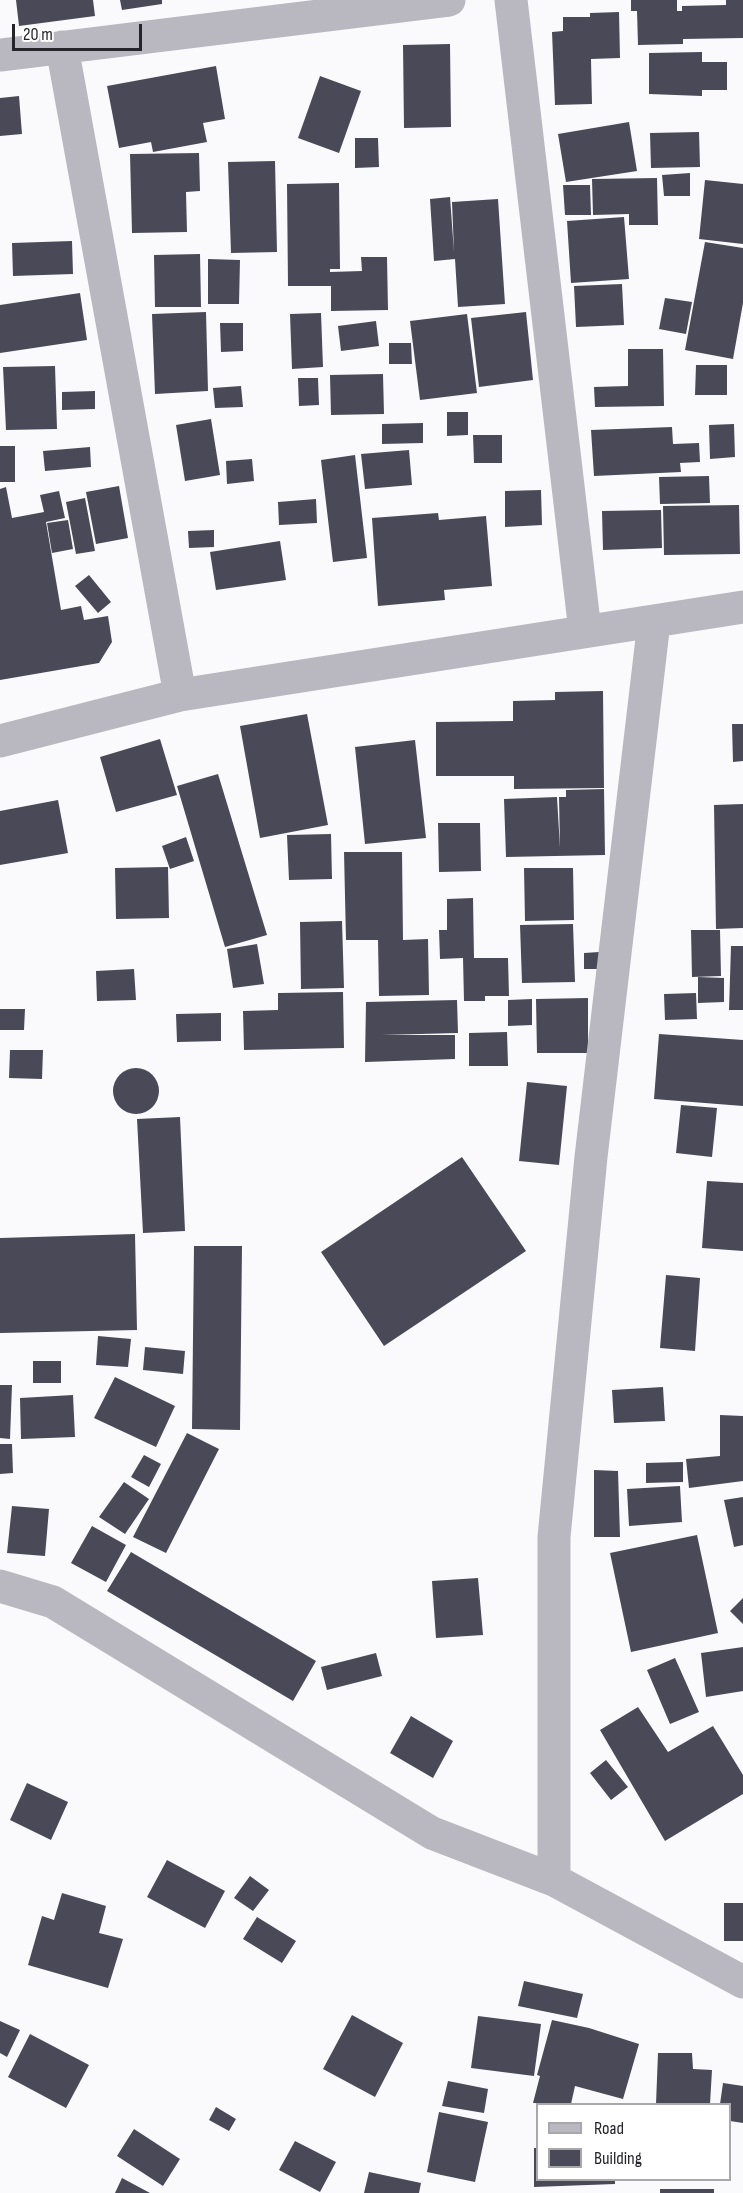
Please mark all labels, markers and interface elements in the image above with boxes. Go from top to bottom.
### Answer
scale bar [15,12,146,50]
text: 20 m [23,24,53,45]
legend [536,2103,731,2181]
text: Road [594,2118,624,2139]
text: Building [594,2148,642,2169]

